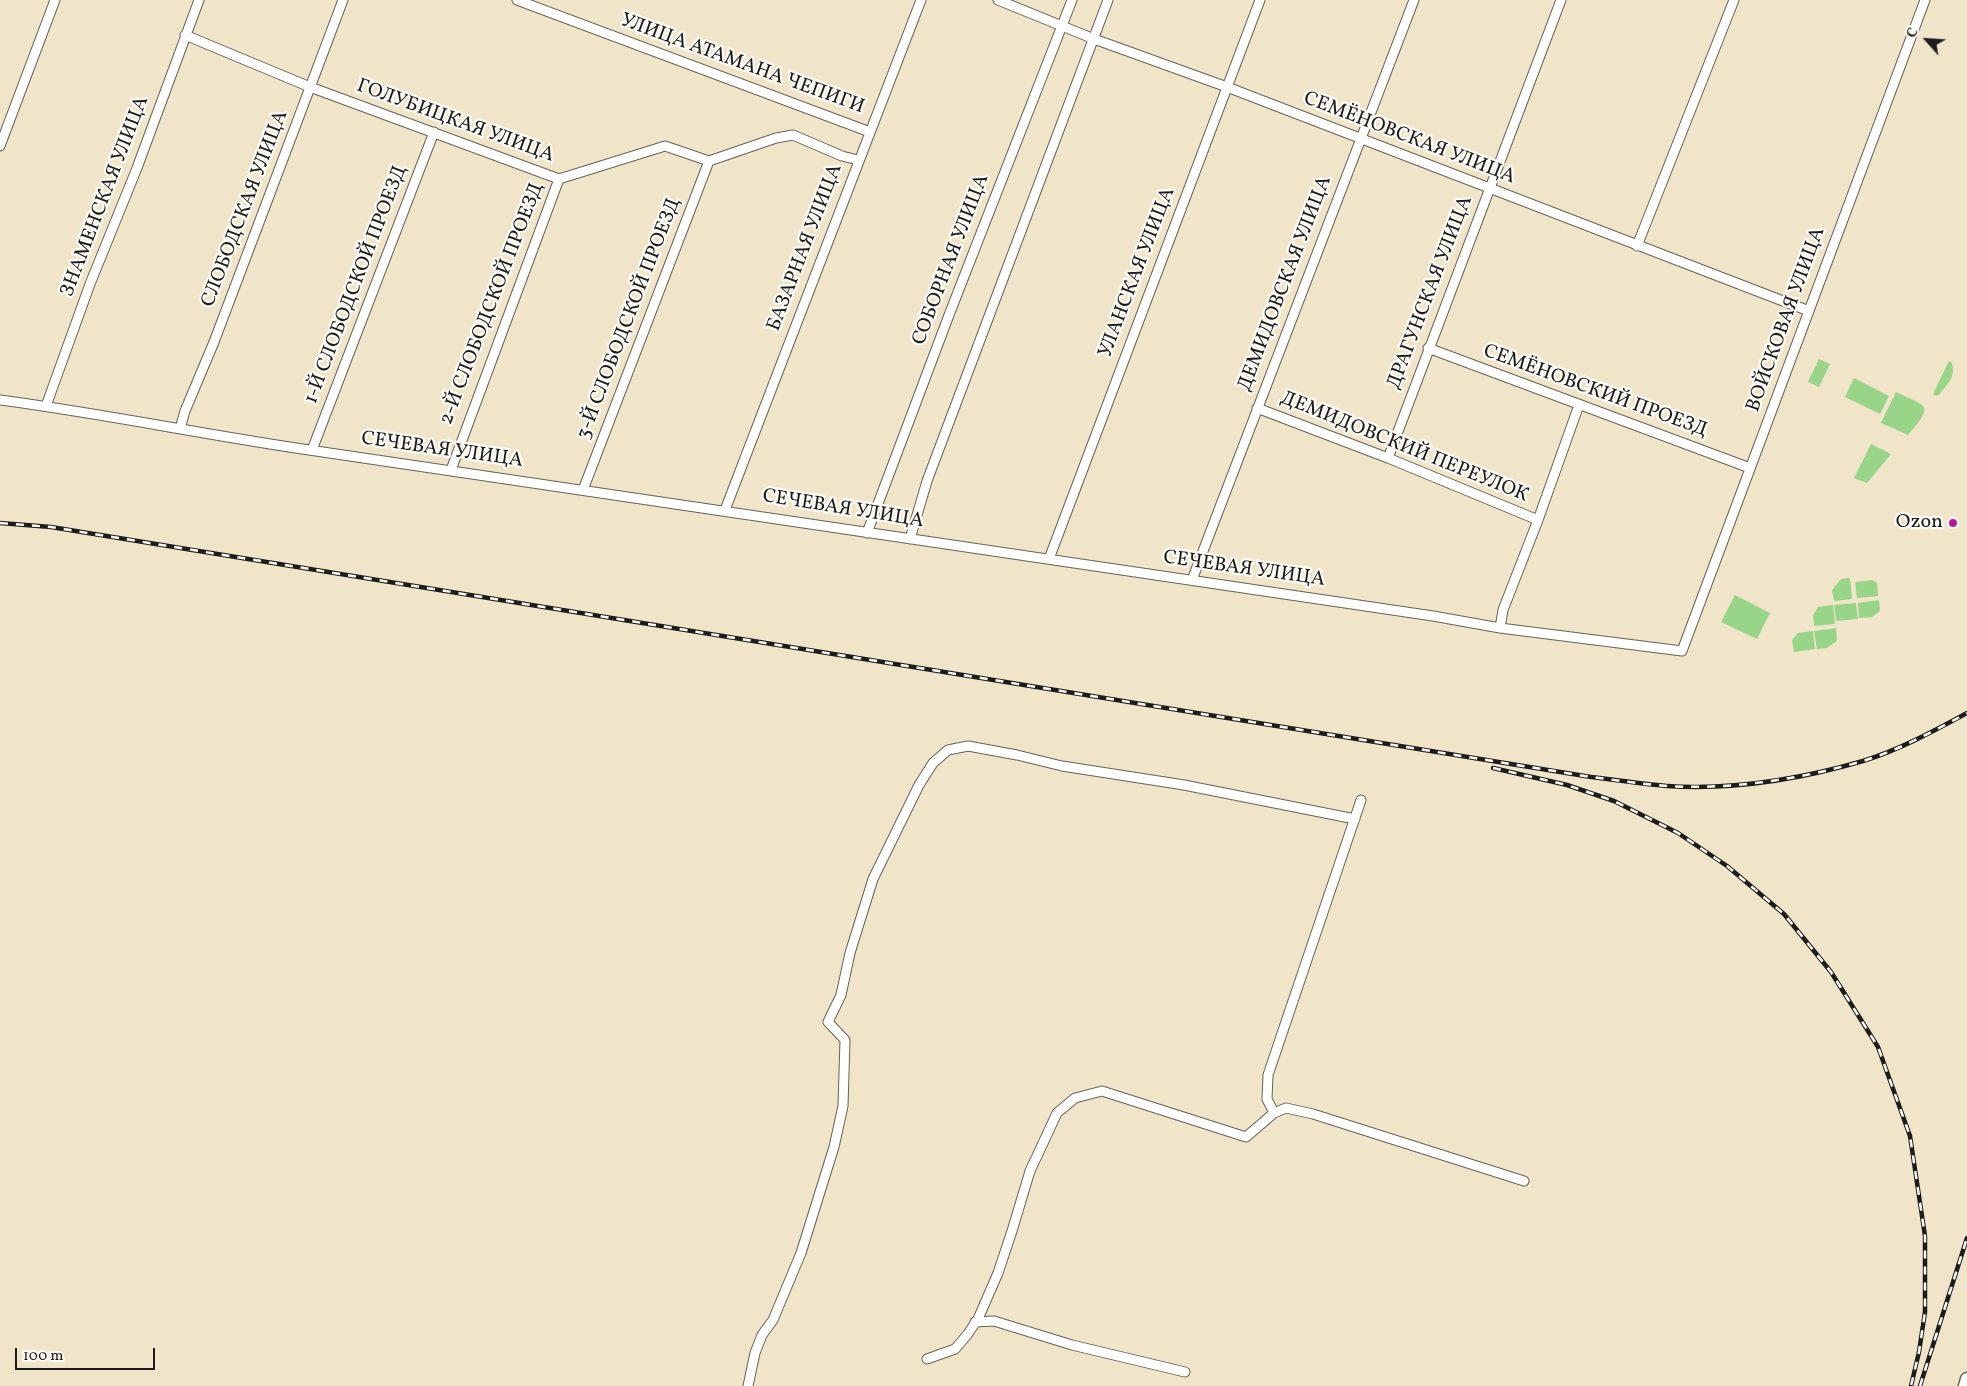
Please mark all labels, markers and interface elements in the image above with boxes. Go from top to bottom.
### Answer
street label: УЛИЦА АТАМАНА ЧЕПИГИ [617,10,867,120]
north arrow [1902,15,1952,65]
text: С [1903,25,1924,41]
street label: ГОЛУБИЦКАЯ УЛИЦА [353,75,557,169]
street label: СЕМЁНОВСКАЯ УЛИЦА [1300,88,1518,190]
street label: ЗНАМЕНСКАЯ УЛИЦА [57,93,155,301]
street label: СЛОБОДСКАЯ УЛИЦА [197,107,295,311]
street label: БАЗАРНАЯ УЛИЦА [763,161,849,335]
street label: 1-Й СЛОБОДСКОЙ ПРОЕЗД [300,162,414,408]
street label: СОБОРНАЯ УЛИЦА [908,171,996,349]
street label: ДЕМИДОВСКАЯ УЛИЦА [1234,173,1338,395]
street label: 2-Й СЛОБОДСКОЙ ПРОЕЗД [436,180,550,428]
street label: УЛАНСКАЯ УЛИЦА [1095,185,1181,361]
street label: ДРАГУНСКАЯ УЛИЦА [1383,193,1479,393]
street label: 3-Й СЛОБОДСКОЙ ПРОЕЗД [573,195,687,443]
street label: ВОЙСКОВАЯ УЛИЦА [1742,224,1832,416]
street label: СЕМЁНОВСКИЙ ПРОЕЗД [1480,340,1710,444]
street label: ДЕМИДОВСКИЙ ПЕРЕУЛОК [1276,387,1532,509]
street label: СЕЧЕВАЯ УЛИЦА [360,428,524,474]
street label: СЕЧЕВАЯ УЛИЦА [761,485,925,535]
place label: Ozon [1896,511,1943,535]
marker: Ozon [1947,517,1959,529]
street label: СЕЧЕВАЯ УЛИЦА [1162,547,1326,593]
scale bar [18,1338,158,1370]
text: 100 m [23,1346,63,1367]

